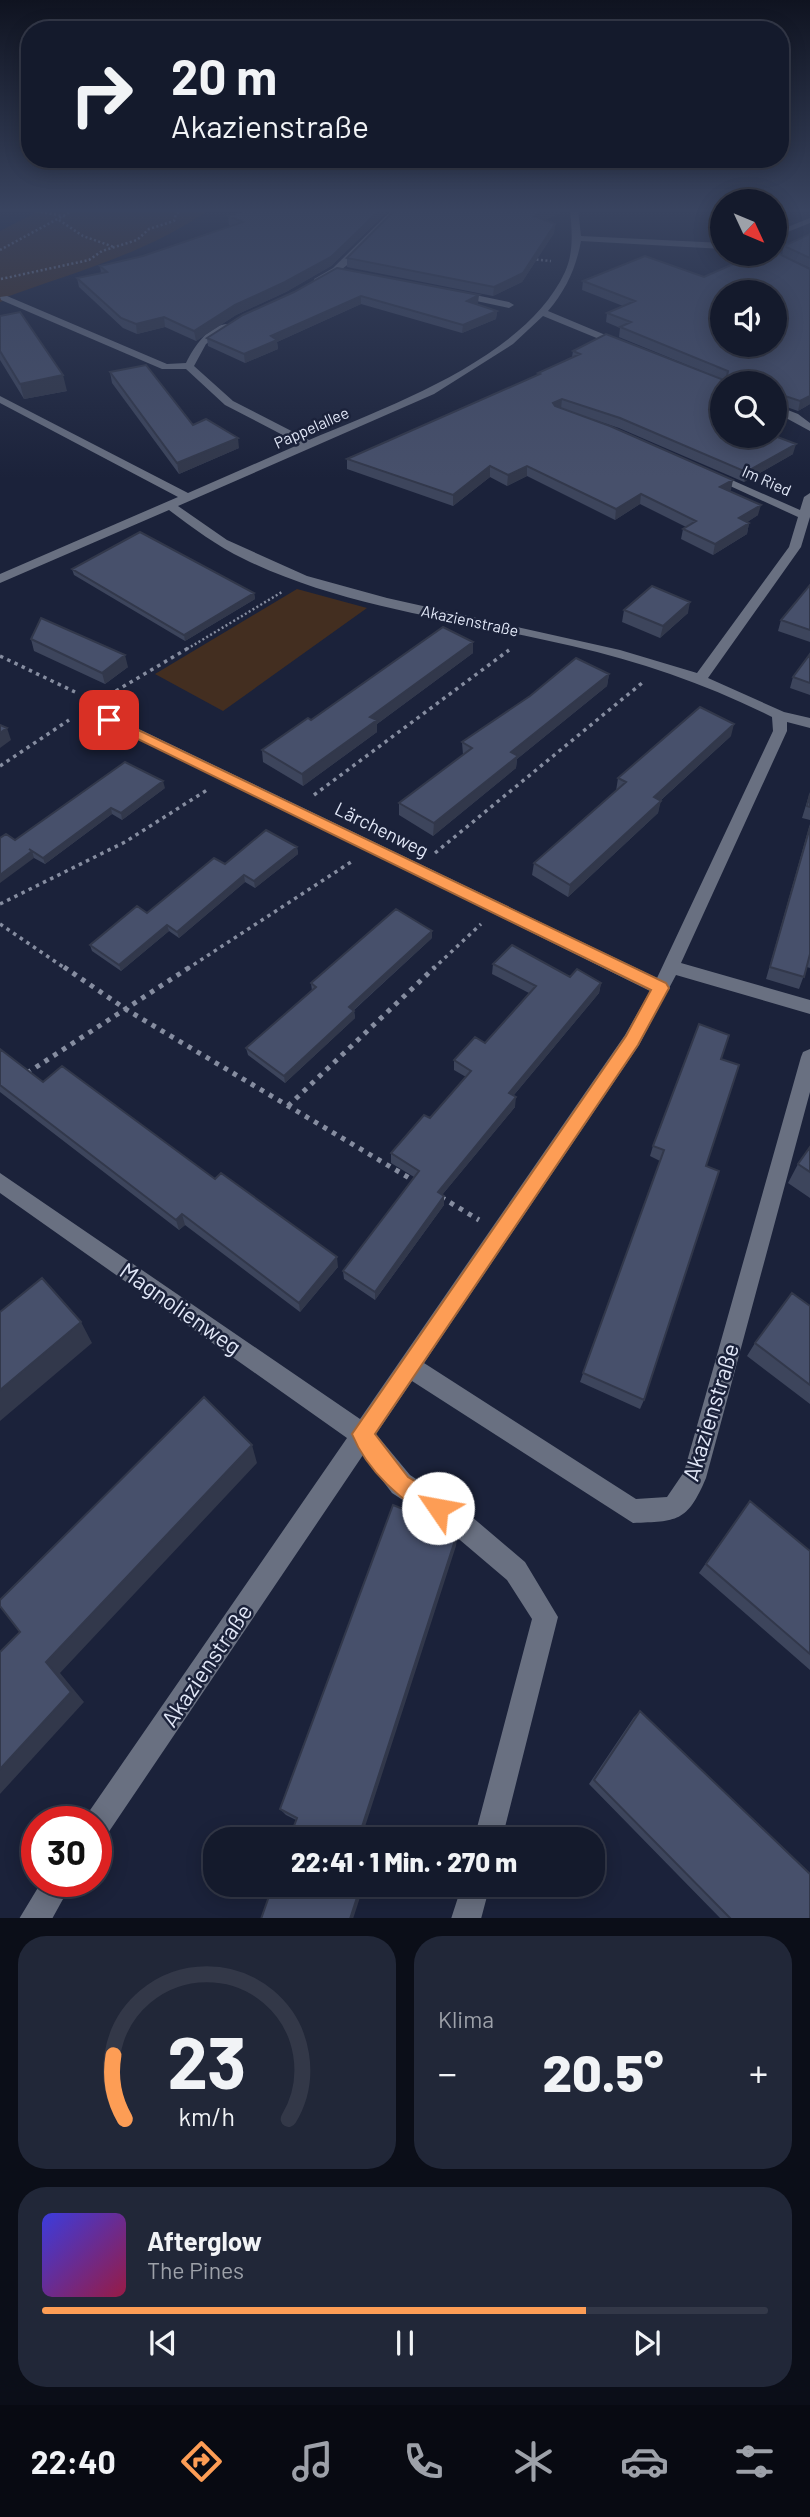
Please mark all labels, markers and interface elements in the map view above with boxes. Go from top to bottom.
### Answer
text: 20 m [171,46,277,105]
icon: right [56,49,147,140]
text: Akazienstraße [171,106,369,144]
north arrow [710,189,788,266]
map controls [710,189,787,448]
button: sound [710,280,787,357]
button: search [710,371,787,448]
street label: Pappelallee [271,402,351,452]
street label: Im Ried [740,461,794,499]
street label: Akazienstraße [420,600,520,640]
pin [79,690,139,750]
icon: arrive [90,701,128,739]
street label: Lärchenweg [331,796,433,862]
street label: Magnolienweg [115,1256,247,1360]
street label: Akazienstraße [676,1340,744,1484]
position arrow [401,1471,475,1545]
street label: Akazienstraße [155,1598,257,1732]
speed limit sign: 30 [21,1806,112,1897]
text: 22:41 · 1 Min. · 270 m [291,1846,517,1877]
text: Klima [438,2005,494,2033]
text: 23 [167,2016,247,2104]
text: 20.5° [542,2040,664,2102]
text: − [438,2049,457,2095]
text: + [749,2049,768,2095]
text: km/h [179,2100,235,2130]
text: Afterglow [147,2225,262,2256]
text: The Pines [147,2256,244,2284]
icon: previous [144,2324,182,2362]
icon: pause [386,2324,424,2362]
icon: next [628,2324,666,2362]
icon: directions [177,2437,226,2486]
icon: music [288,2437,337,2486]
icon: phone [399,2437,448,2486]
icon: climate [509,2437,558,2486]
icon: car [620,2437,669,2486]
icon: filters [730,2437,779,2486]
text: 22:40 [31,2442,116,2480]

